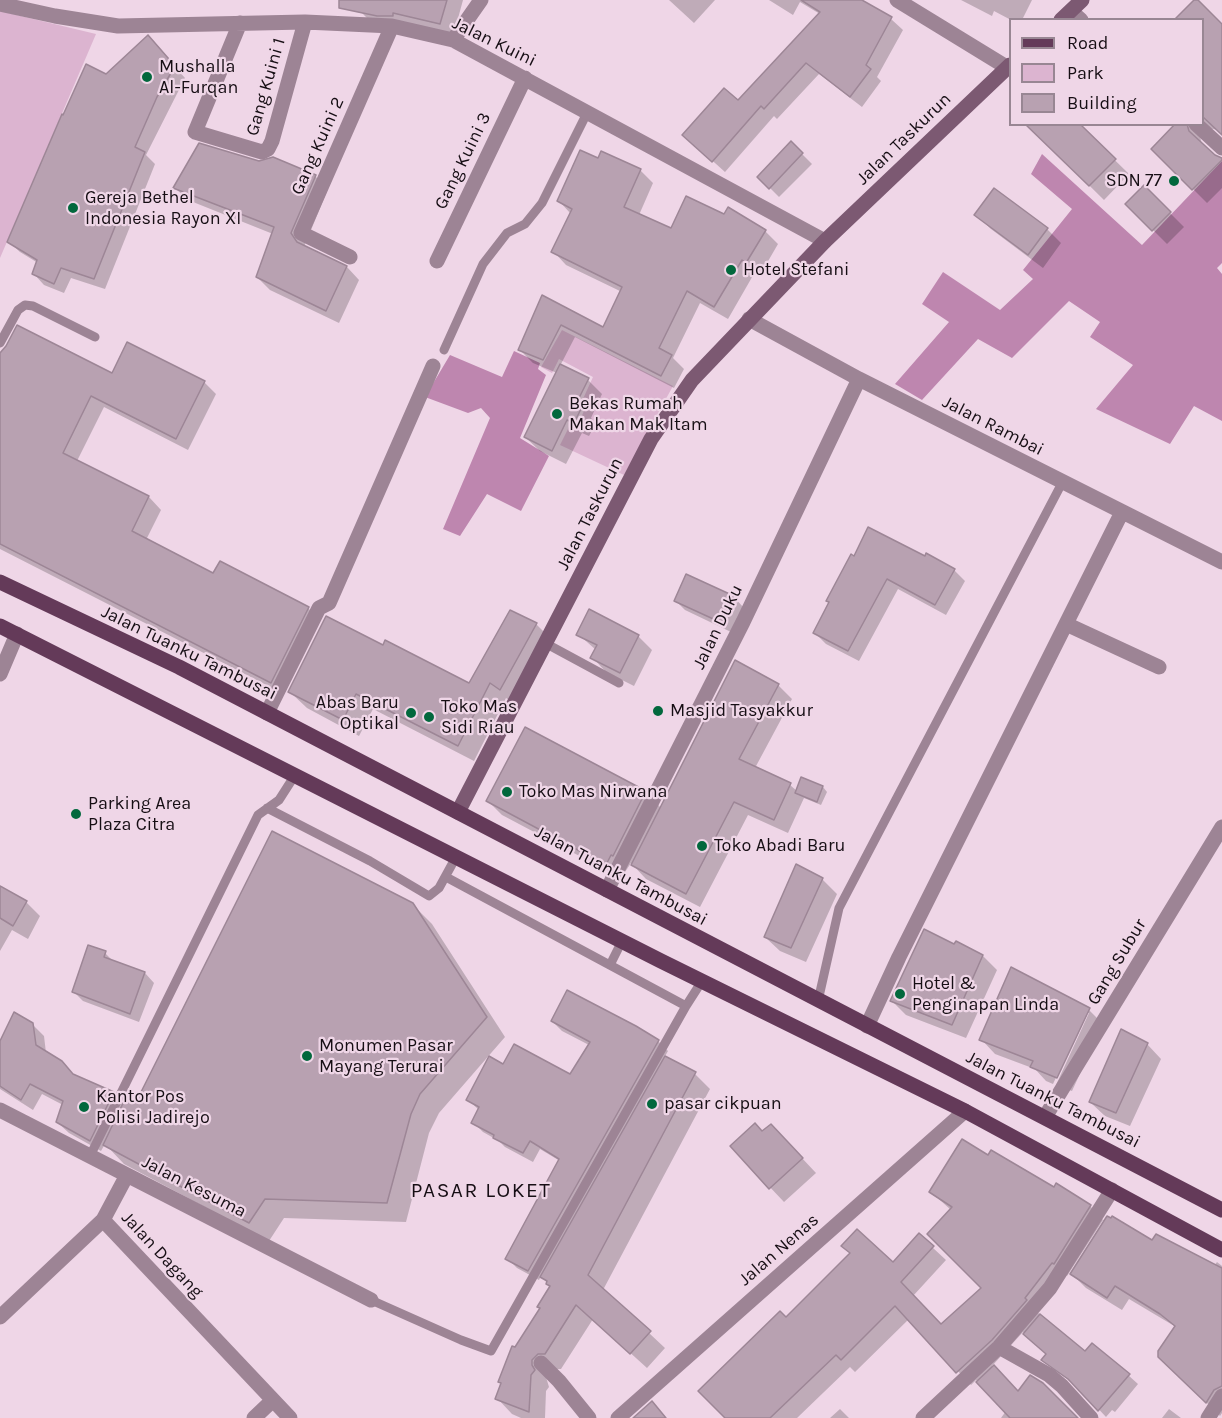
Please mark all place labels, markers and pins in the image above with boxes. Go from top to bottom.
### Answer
place label: Mushalla Al-Furqan [159,56,238,98]
marker: Mushalla Al-Furqan [140,70,154,84]
place label: SDN 77 [1106,170,1162,192]
marker: SDN 77 [1167,174,1181,188]
place label: Gereja Bethel Indonesia Rayon XI [85,187,241,230]
marker: Gereja Bethel Indonesia Rayon XI [66,201,80,215]
place label: Hotel Stefani [743,259,849,281]
marker: Hotel Stefani [724,263,738,277]
place label: Bekas Rumah Makan Mak Itam [569,393,707,436]
marker: Bekas Rumah Makan Mak Itam [550,407,564,421]
place label: Abas Baru Optikal [316,692,399,734]
place label: Toko Mas Sidi Riau [441,696,517,738]
place label: Masjid Tasyakkur [670,700,813,722]
marker: Masjid Tasyakkur [651,704,665,718]
marker: Abas Baru Optikal [404,706,418,720]
marker: Toko Mas Sidi Riau [422,710,436,724]
place label: Toko Mas Nirwana [519,781,667,803]
marker: Toko Mas Nirwana [500,785,514,799]
place label: Parking Area Plaza Citra [88,793,191,836]
marker: Parking Area Plaza Citra [69,807,83,821]
place label: Toko Abadi Baru [714,835,845,857]
marker: Toko Abadi Baru [695,839,709,853]
place label: Hotel & Penginapan Linda [912,973,1059,1016]
marker: Hotel & Penginapan Linda [893,987,907,1001]
place label: Monumen Pasar Mayang Terurai [319,1035,453,1078]
marker: Monumen Pasar Mayang Terurai [300,1049,314,1063]
place label: Kantor Pos Polisi Jadirejo [96,1086,210,1128]
place label: pasar cikpuan [664,1093,782,1115]
marker: pasar cikpuan [645,1097,659,1111]
marker: Kantor Pos Polisi Jadirejo [77,1100,91,1114]

